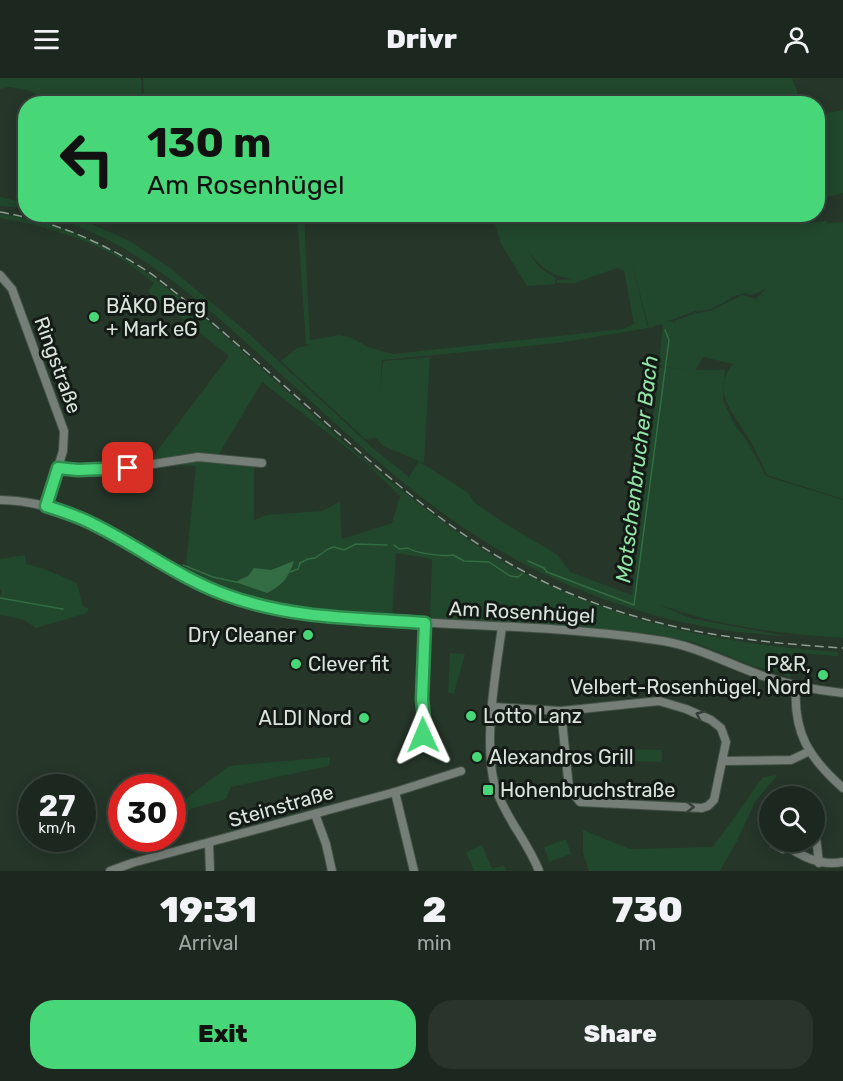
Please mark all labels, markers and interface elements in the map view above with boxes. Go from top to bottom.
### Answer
icon: menu [30,23,63,56]
text: Drivr [386,23,457,55]
icon: person [780,23,813,56]
text: 130 m [147,118,272,168]
icon: left [48,120,126,198]
text: Am Rosenhügel [147,169,344,201]
place label: BÄKO Berg + Mark eG [106,294,206,341]
marker: BÄKO Berg + Mark eG [87,310,101,324]
street label: Ringstraße [29,313,87,417]
water label: Motschenbrucher Bach [610,354,663,584]
pin [102,442,153,493]
icon: arrive [111,451,144,484]
street label: Am Rosenhügel [448,596,596,628]
place label: Dry Cleaner [188,623,296,647]
marker: Dry Cleaner [301,628,315,642]
place label: Clever fit [308,652,390,676]
place label: P&R, Velbert-Rosenhügel, Nord [570,652,811,699]
marker: Clever fit [289,657,303,671]
marker: P&R, Velbert-Rosenhügel, Nord [816,668,830,682]
position arrow [391,703,455,767]
place label: Lotto Lanz [483,704,582,728]
place label: ALDI Nord [259,706,352,730]
marker: Lotto Lanz [464,709,478,723]
marker: ALDI Nord [357,711,371,725]
one-way arrow [696,711,707,723]
place label: Alexandros Grill [489,745,634,769]
marker: Alexandros Grill [470,750,484,764]
speed limit sign: 30 [108,774,186,852]
place label: Hohenbruchstraße [500,778,675,802]
street label: Steinstraße [226,780,336,832]
marker: Hohenbruchstraße [481,783,495,797]
map controls [759,786,825,852]
button: search [759,786,825,852]
text: 27 [39,788,75,824]
one-way arrow [686,801,695,814]
text: km/h [38,819,76,837]
text: 19:31 [160,888,257,931]
text: 2 [422,888,447,931]
text: 730 [612,888,683,931]
text: Arrival [178,931,238,955]
text: min [417,931,452,955]
text: m [638,931,656,955]
button: Exit [30,1000,416,1069]
button: Share [428,1000,813,1069]

